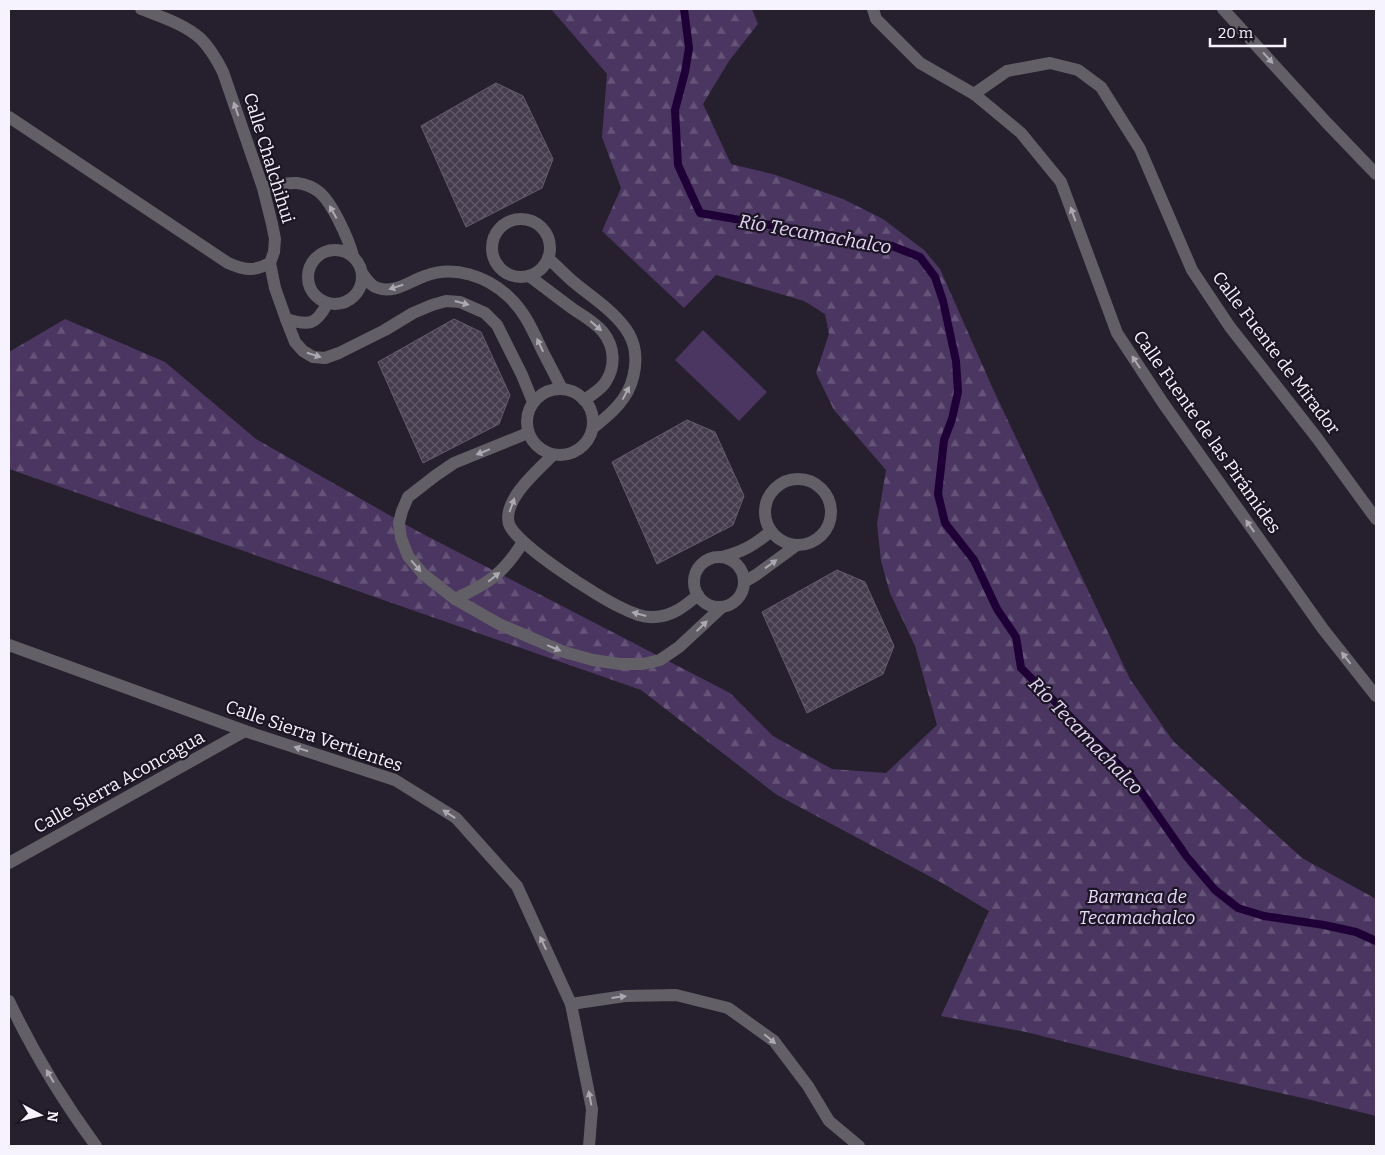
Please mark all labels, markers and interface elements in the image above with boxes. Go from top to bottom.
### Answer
scale bar [1210,15,1285,47]
text: 20 m [1218,24,1254,42]
one-way arrow [1262,51,1274,63]
street label: Calle Chalchihui [239,90,299,226]
one-way arrow [232,101,240,116]
one-way arrow [329,205,337,219]
one-way arrow [1069,206,1076,221]
water label: Río Tecamachalco [737,209,893,259]
street label: Calle Fuente de Mirador [1207,267,1345,439]
one-way arrow [388,284,403,292]
one-way arrow [454,300,469,308]
one-way arrow [590,320,602,332]
street label: Calle Fuente de las Pirámides [1128,326,1286,538]
one-way arrow [536,338,544,352]
one-way arrow [306,352,321,360]
one-way arrow [1132,356,1141,369]
one-way arrow [622,386,630,401]
one-way arrow [476,448,490,456]
one-way arrow [509,497,516,512]
one-way arrow [1245,519,1255,533]
one-way arrow [410,559,422,571]
one-way arrow [764,559,778,569]
one-way arrow [488,571,501,582]
one-way arrow [631,610,646,618]
one-way arrow [696,620,708,632]
one-way arrow [547,644,561,652]
one-way arrow [1341,651,1351,664]
water label: Río Tecamachalco [1024,672,1148,800]
street label: Calle Sierra Vertientes [223,695,405,777]
street label: Calle Sierra Aconcagua [30,726,208,838]
one-way arrow [293,745,308,753]
one-way arrow [442,809,455,818]
park label: Barranca de Tecamachalco [1079,886,1195,929]
one-way arrow [539,936,547,950]
one-way arrow [612,993,628,1001]
one-way arrow [763,1033,775,1045]
one-way arrow [46,1070,55,1083]
one-way arrow [585,1089,593,1105]
north arrow [15,1090,65,1140]
text: N [43,1110,62,1123]

